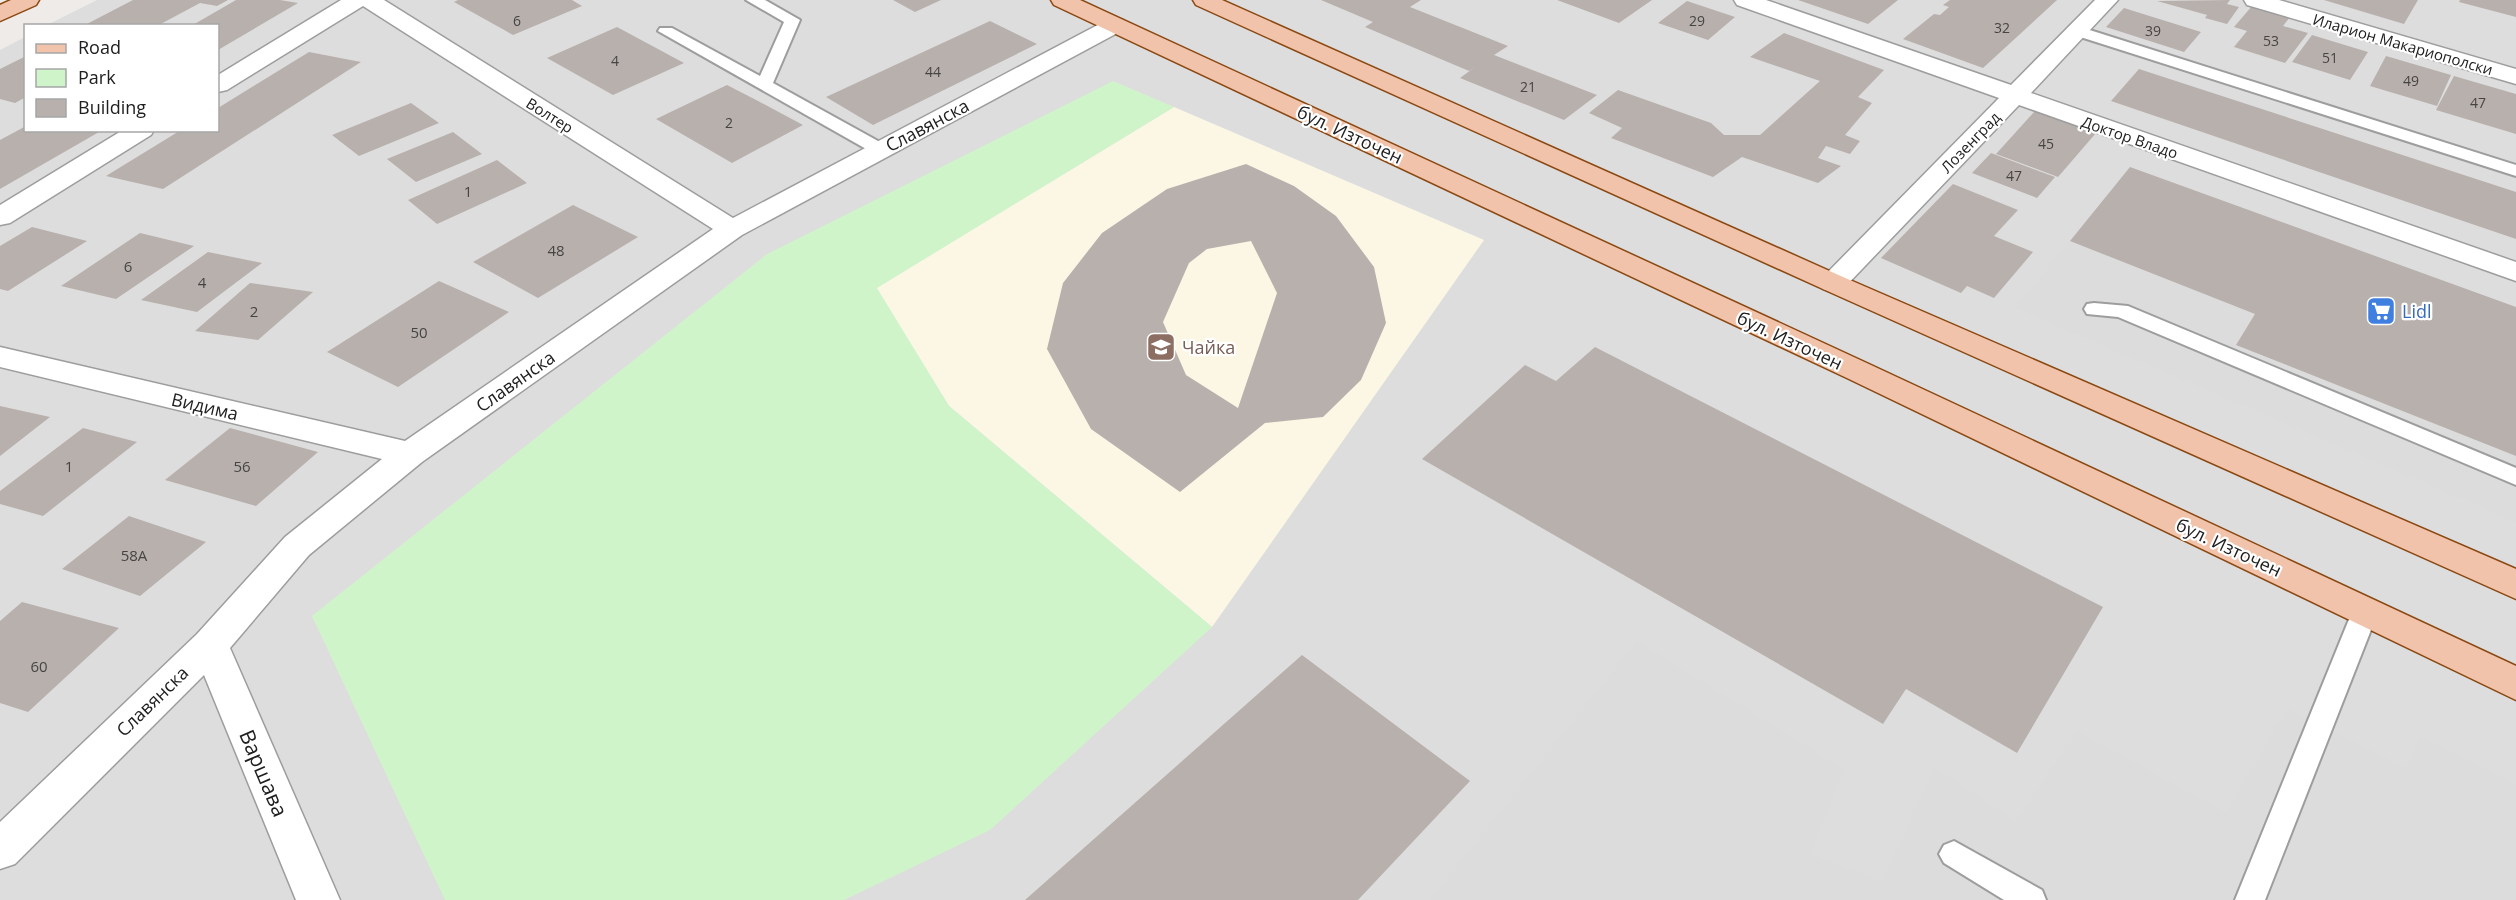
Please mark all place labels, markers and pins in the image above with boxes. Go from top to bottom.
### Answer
supermarket icon: Lidl [2365,295,2397,327]
place label: Lidl [2402,299,2432,323]
school or university icon: Чайка [1145,331,1177,363]
place label: Чайка [1182,335,1235,359]

